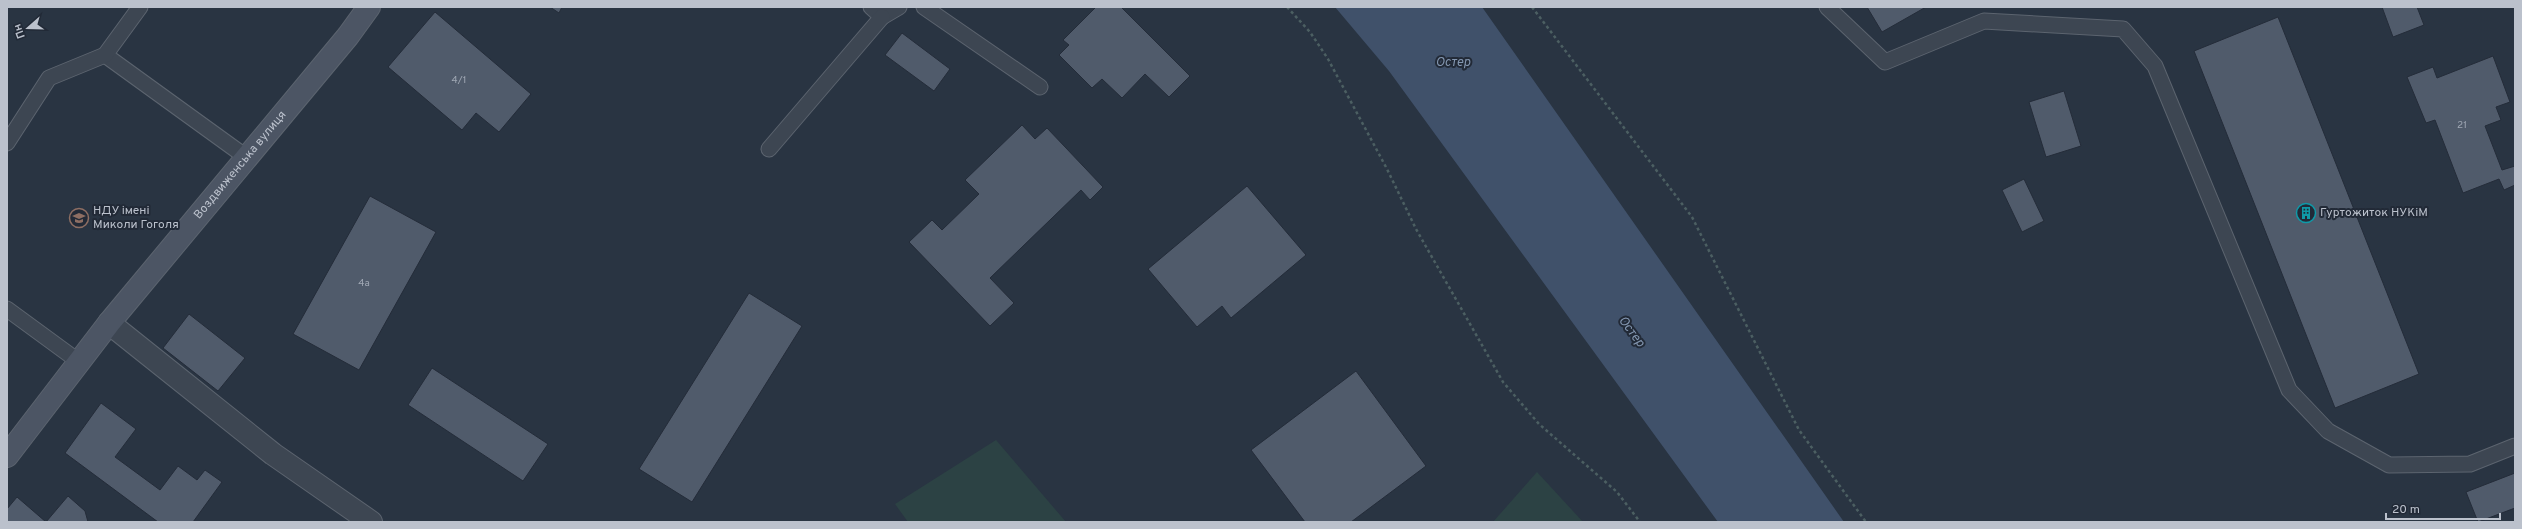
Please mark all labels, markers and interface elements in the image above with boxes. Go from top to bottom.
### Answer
north arrow [8,8,48,48]
text: Пн [10,22,29,40]
water label: Остер [1436,55,1471,71]
house number: 4/1 [452,74,466,87]
street label: Воздвиженська вулиця [191,108,290,223]
house number: 21 [2457,119,2467,132]
building icon: Гуртожиток НУКіМ [2295,202,2317,224]
place label: НДУ імені Миколи Гоголя [93,203,179,233]
place label: Гуртожиток НУКіМ [2320,205,2428,221]
school or university icon: НДУ імені Миколи Гоголя [68,207,90,229]
house number: 4а [358,277,370,290]
water label: Остер [1614,313,1648,351]
scale bar [2386,495,2500,521]
text: 20 m [2392,502,2420,518]

